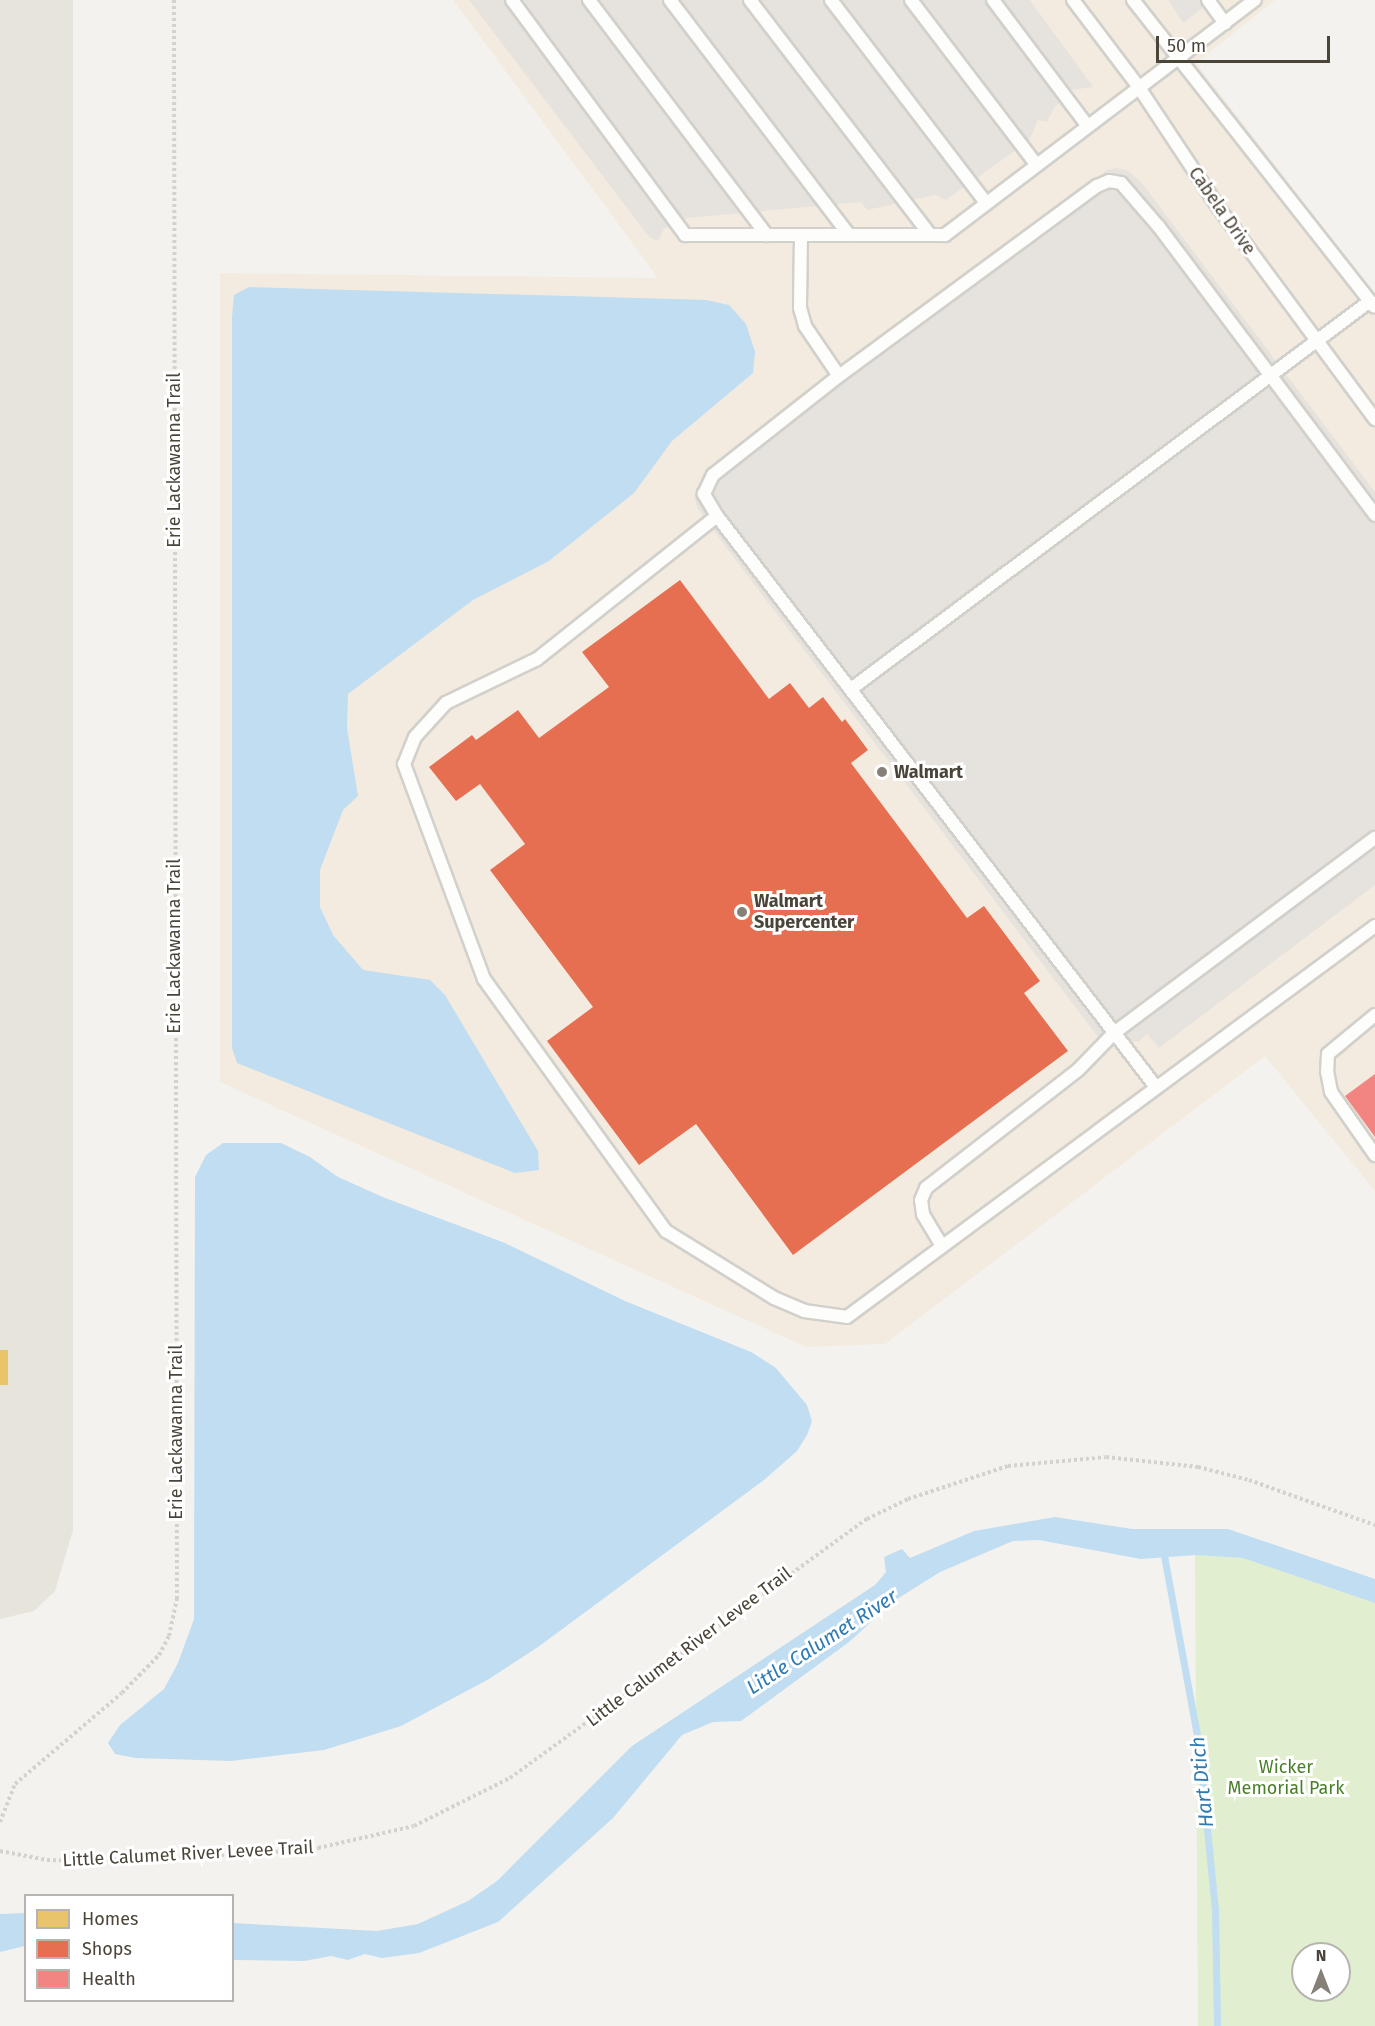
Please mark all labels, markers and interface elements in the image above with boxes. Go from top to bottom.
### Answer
scale bar [1159,24,1333,62]
text: 50 m [1167,35,1206,57]
street label: Cabela Drive [1184,163,1260,259]
street label: Erie Lackawanna Trail [163,372,185,548]
place label: Walmart [894,761,963,783]
marker: Walmart [875,765,889,779]
street label: Erie Lackawanna Trail [163,858,185,1034]
place label: Walmart Supercenter [754,891,854,934]
marker: Walmart Supercenter [735,905,749,919]
street label: Erie Lackawanna Trail [165,1344,187,1520]
street label: Little Calumet River Levee Trail [582,1563,796,1731]
water label: Little Calumet River [742,1584,902,1700]
water label: Hart Dtich [1185,1735,1219,1829]
park label: Wicker Memorial Park [1228,1757,1344,1800]
street label: Little Calumet River Levee Trail [62,1837,314,1871]
legend [24,1894,234,2002]
text: Homes [82,1908,138,1930]
text: Shops [82,1938,132,1960]
north arrow [1291,1942,1351,2002]
text: N [1316,1946,1326,1965]
text: Health [82,1968,136,1990]

